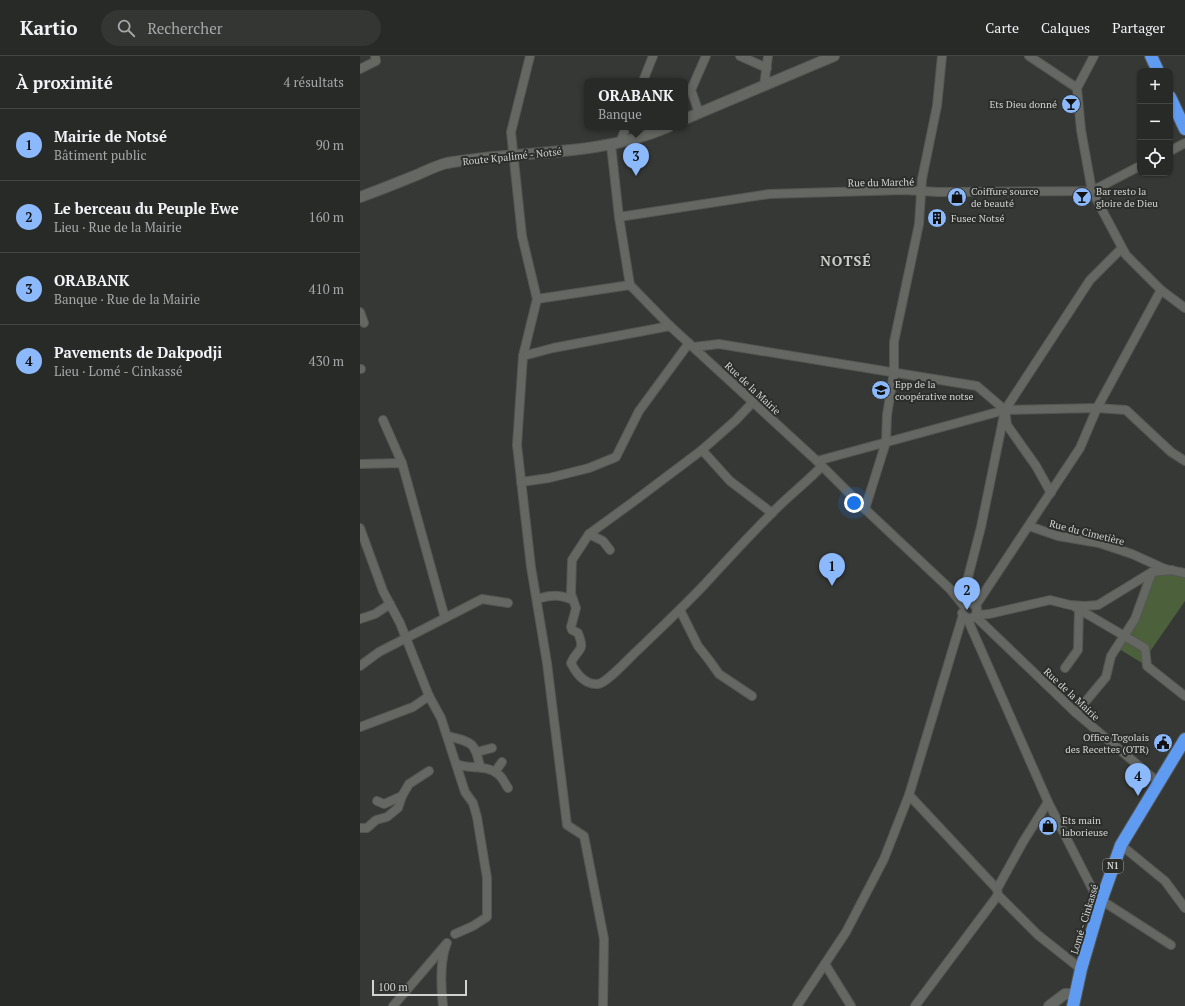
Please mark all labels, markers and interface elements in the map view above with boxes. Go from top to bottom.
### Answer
search box [101,10,381,46]
text: Kartio [20,15,77,40]
icon: search [115,17,137,39]
text: Rechercher [147,18,222,38]
text: Carte [985,18,1019,37]
text: Calques [1041,18,1090,37]
text: Partager [1112,18,1165,37]
map controls [1137,68,1173,176]
button: + [1137,68,1173,104]
text: À proximité [16,71,113,94]
text: 4 résultats [284,73,344,91]
popup [584,78,688,130]
text: ORABANK [598,85,674,105]
bar icon: Ets Dieu donné [1060,93,1082,115]
place label: Ets Dieu donné [989,98,1057,111]
button: − [1137,104,1173,140]
text: Banque [598,105,642,123]
text: Mairie de Notsé [54,126,167,146]
text: 1 [25,136,33,154]
text: 90 m [316,136,344,154]
button: locate [1137,140,1173,176]
pin: 3 [623,143,649,176]
street label: Route Kpalimé - Notsé [462,145,562,168]
text: Bâtiment public [54,146,147,164]
street label: Rue du Marché [848,175,914,190]
place label: Coiffure source de beauté [971,185,1039,210]
place label: Bar resto la gloire de Dieu [1096,185,1158,210]
shop icon: Coiffure source de beauté [946,186,968,208]
bar icon: Bar resto la gloire de Dieu [1071,186,1093,208]
text: Le berceau du Peuple Ewe [54,198,239,218]
building icon: Fusec Notsé [926,207,948,229]
text: 2 [25,208,33,226]
text: 160 m [309,208,344,226]
place label: Fusec Notsé [951,212,1004,225]
text: Lieu · Rue de la Mairie [54,218,182,236]
district label: NOTSÉ [820,251,872,270]
text: ORABANK [54,270,129,290]
text: 3 [25,280,33,298]
text: 410 m [309,280,344,298]
text: Banque · Rue de la Mairie [54,290,200,308]
text: Pavements de Dakpodji [54,342,222,362]
text: 4 [25,352,33,370]
text: 430 m [309,352,344,370]
street label: Rue de la Mairie [722,359,783,418]
text: Lieu · Lomé - Cinkassé [54,362,182,380]
place label: Epp de la coopérative notse [895,378,974,403]
school or university icon: Epp de la coopérative notse [870,379,892,401]
your location [844,493,864,513]
street label: Rue du Cimetière [1048,517,1126,548]
pin: 1 [819,553,845,586]
pin: 2 [954,577,980,610]
street label: Rue de la Mairie [1041,665,1102,724]
place label: Office Togolais des Recettes (OTR) [1065,731,1149,756]
public building icon: Office Togolais des Recettes (OTR) [1152,732,1174,754]
pin: 4 [1125,763,1151,796]
place label: Ets main laborieuse [1062,814,1108,839]
shop icon: Ets main laborieuse [1037,815,1059,837]
road number: N1 [1103,859,1123,873]
street label: Lomé - Cinkassé [1068,883,1101,956]
scale bar [372,978,467,997]
text: 100 m [378,980,408,994]

